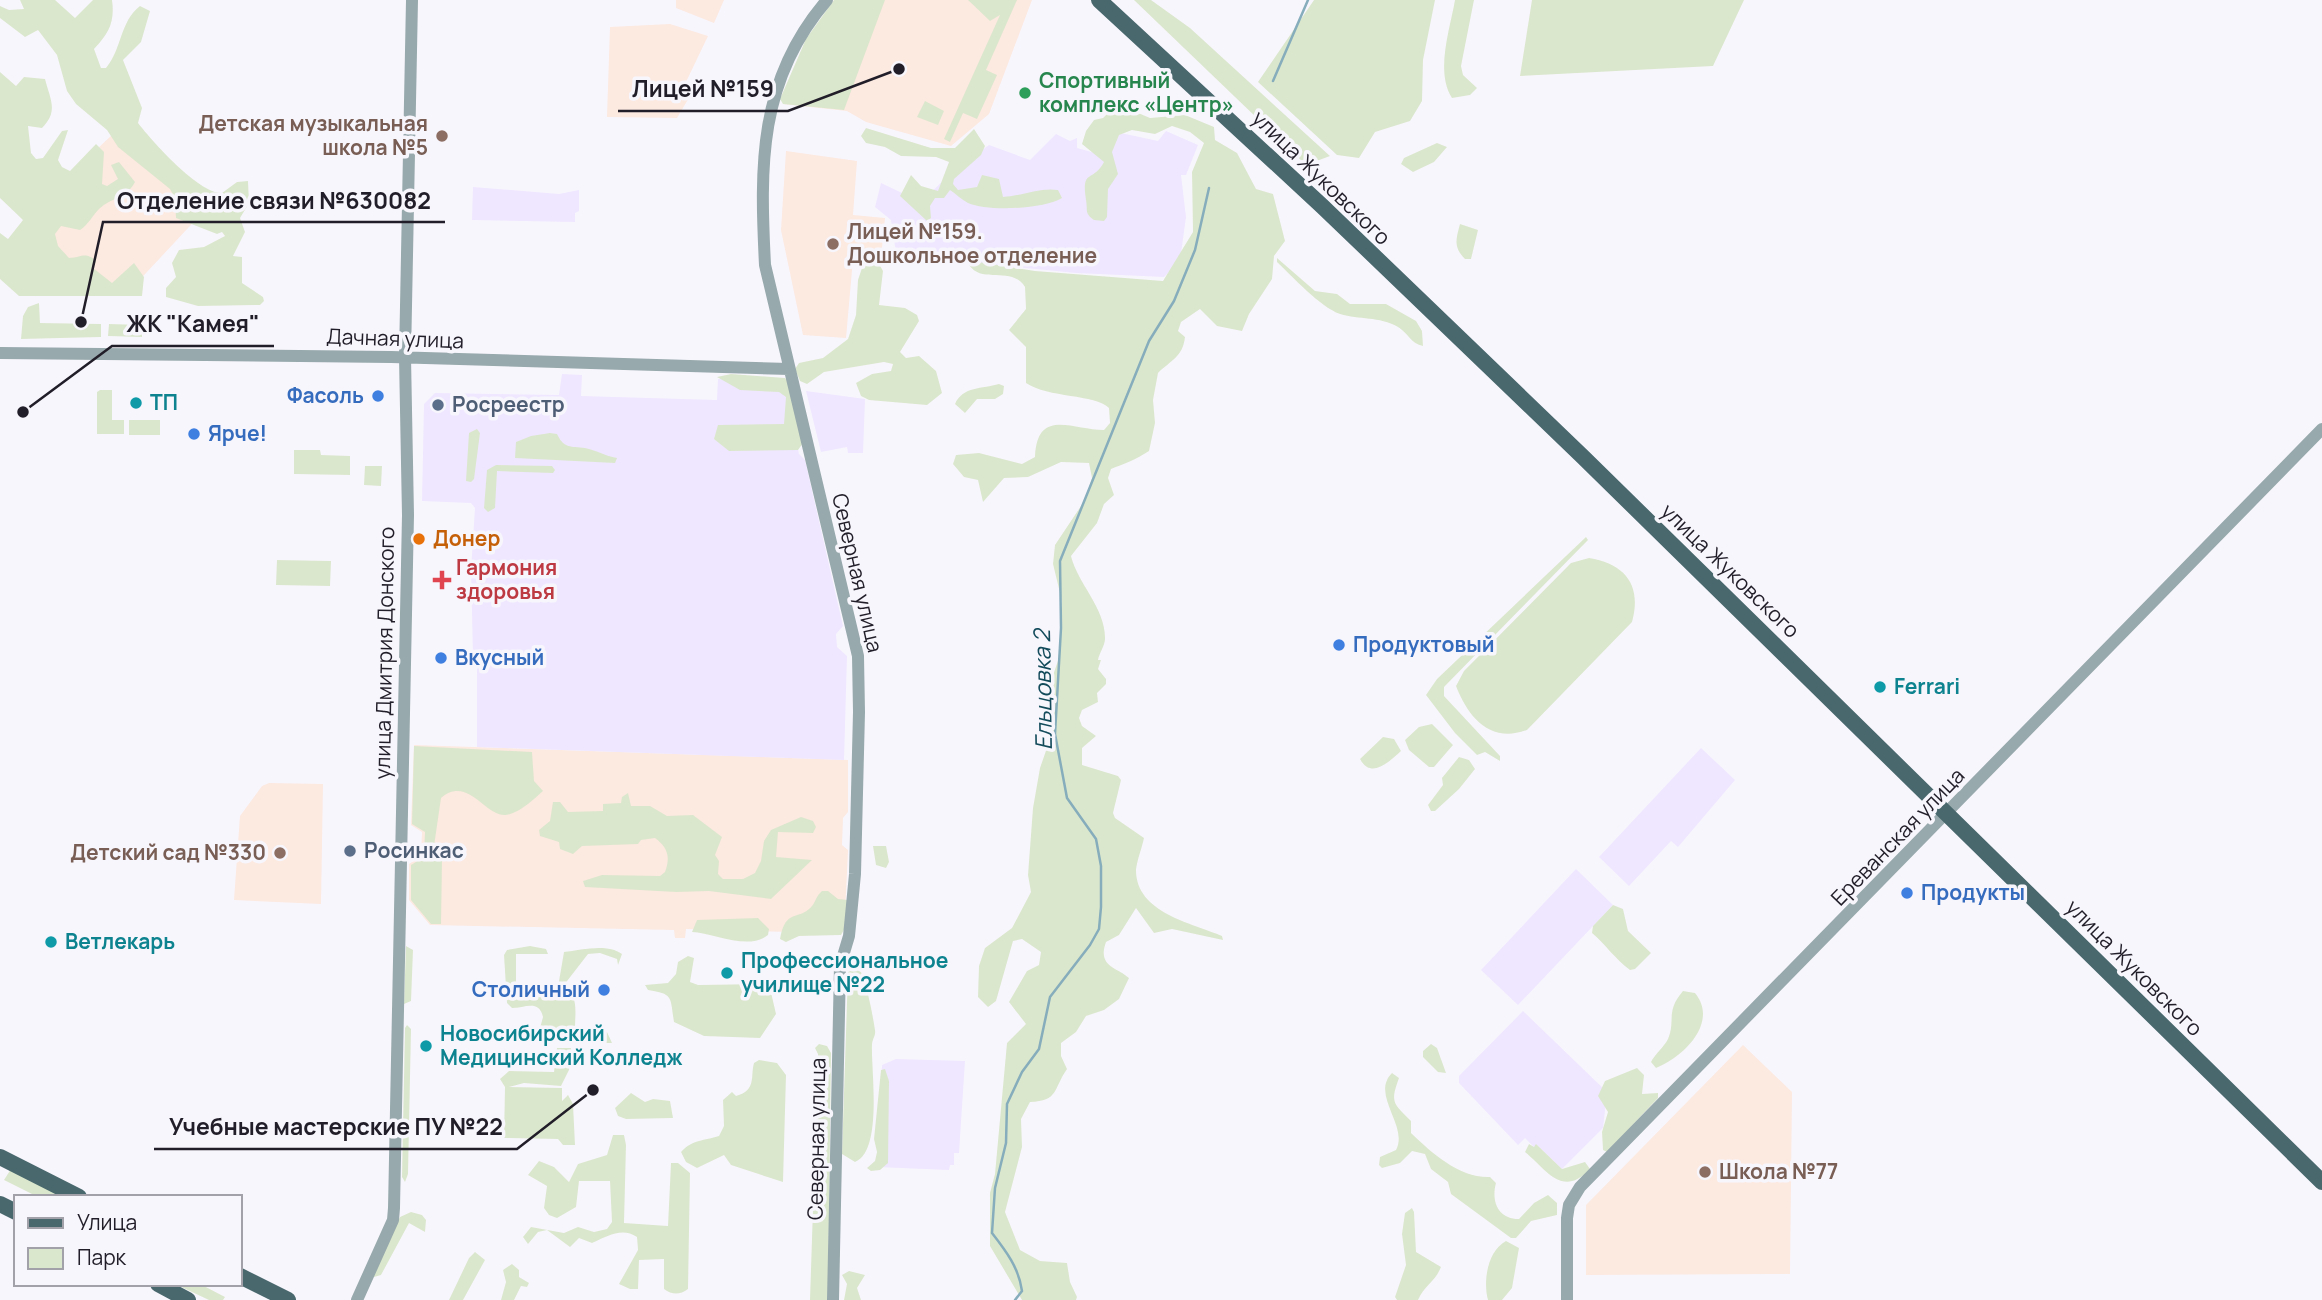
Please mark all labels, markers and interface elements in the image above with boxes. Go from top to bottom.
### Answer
place label: Спортивный комплекс «Центр» [1039,66,1234,118]
callout: Лицей №159 [618,67,788,111]
text: Лицей №159 [632,72,774,104]
marker: Спортивный комплекс «Центр» [1017,85,1033,101]
street label: улица Жуковского [1246,104,1397,251]
place label: Детская музыкальная школа №5 [198,109,428,161]
marker: Детская музыкальная школа №5 [434,128,450,144]
callout: Отделение связи №630082 [103,178,445,222]
text: Отделение связи №630082 [117,184,431,216]
place label: Лицей №159. Дошкольное отделение [847,217,1097,269]
marker: Лицей №159. Дошкольное отделение [825,236,841,252]
callout: ЖК "Камея" [112,302,274,346]
text: ЖК "Камея" [126,307,260,339]
street label: Дачная улица [326,322,464,354]
place label: Фасоль [287,381,364,409]
place label: ТП [150,388,178,416]
marker: Фасоль [370,388,386,404]
place label: Росреестр [452,390,565,418]
marker: ТП [128,395,144,411]
marker: Росреестр [430,397,446,413]
place label: Ярче! [208,419,267,447]
marker: Ярче! [186,426,202,442]
street label: Северная улица [826,490,890,655]
street label: улица Жуковского [1655,497,1806,644]
place label: Донер [433,524,500,552]
street label: улица Дмитрия Донского [368,526,400,780]
marker: Донер [411,531,427,547]
place label: Гармония здоровья [456,553,557,605]
marker: Гармония здоровья [434,572,450,588]
water label: Ельцовка 2 [1025,627,1059,750]
place label: Продуктовый [1353,630,1494,658]
marker: Продуктовый [1331,637,1347,653]
place label: Вкусный [455,643,544,671]
marker: Вкусный [433,650,449,666]
place label: Ferrari [1894,672,1960,700]
marker: Ferrari [1872,679,1888,695]
street label: Ереванская улица [1824,762,1970,911]
place label: Росинкас [364,836,464,864]
place label: Детский сад №330 [70,838,266,866]
marker: Росинкас [342,843,358,859]
marker: Детский сад №330 [272,845,288,861]
place label: Продукты [1921,878,2025,906]
marker: Продукты [1899,885,1915,901]
street label: улица Жуковского [2060,893,2209,1042]
place label: Ветлекарь [65,927,175,955]
marker: Ветлекарь [43,934,59,950]
place label: Профессиональное училище №22 [741,946,948,998]
marker: Профессиональное училище №22 [719,965,735,981]
place label: Столичный [472,975,590,1003]
marker: Столичный [596,982,612,998]
place label: Новосибирский Медицинский Колледж [440,1019,683,1071]
marker: Новосибирский Медицинский Колледж [418,1038,434,1054]
street label: Северная улица [801,1058,831,1220]
callout: Учебные мастерские ПУ №22 [154,1105,517,1149]
text: Учебные мастерские ПУ №22 [169,1110,503,1142]
place label: Школа №77 [1719,1157,1838,1185]
marker: Школа №77 [1697,1164,1713,1180]
legend [14,1195,242,1286]
text: Улица [77,1208,137,1236]
text: Парк [77,1243,127,1271]

